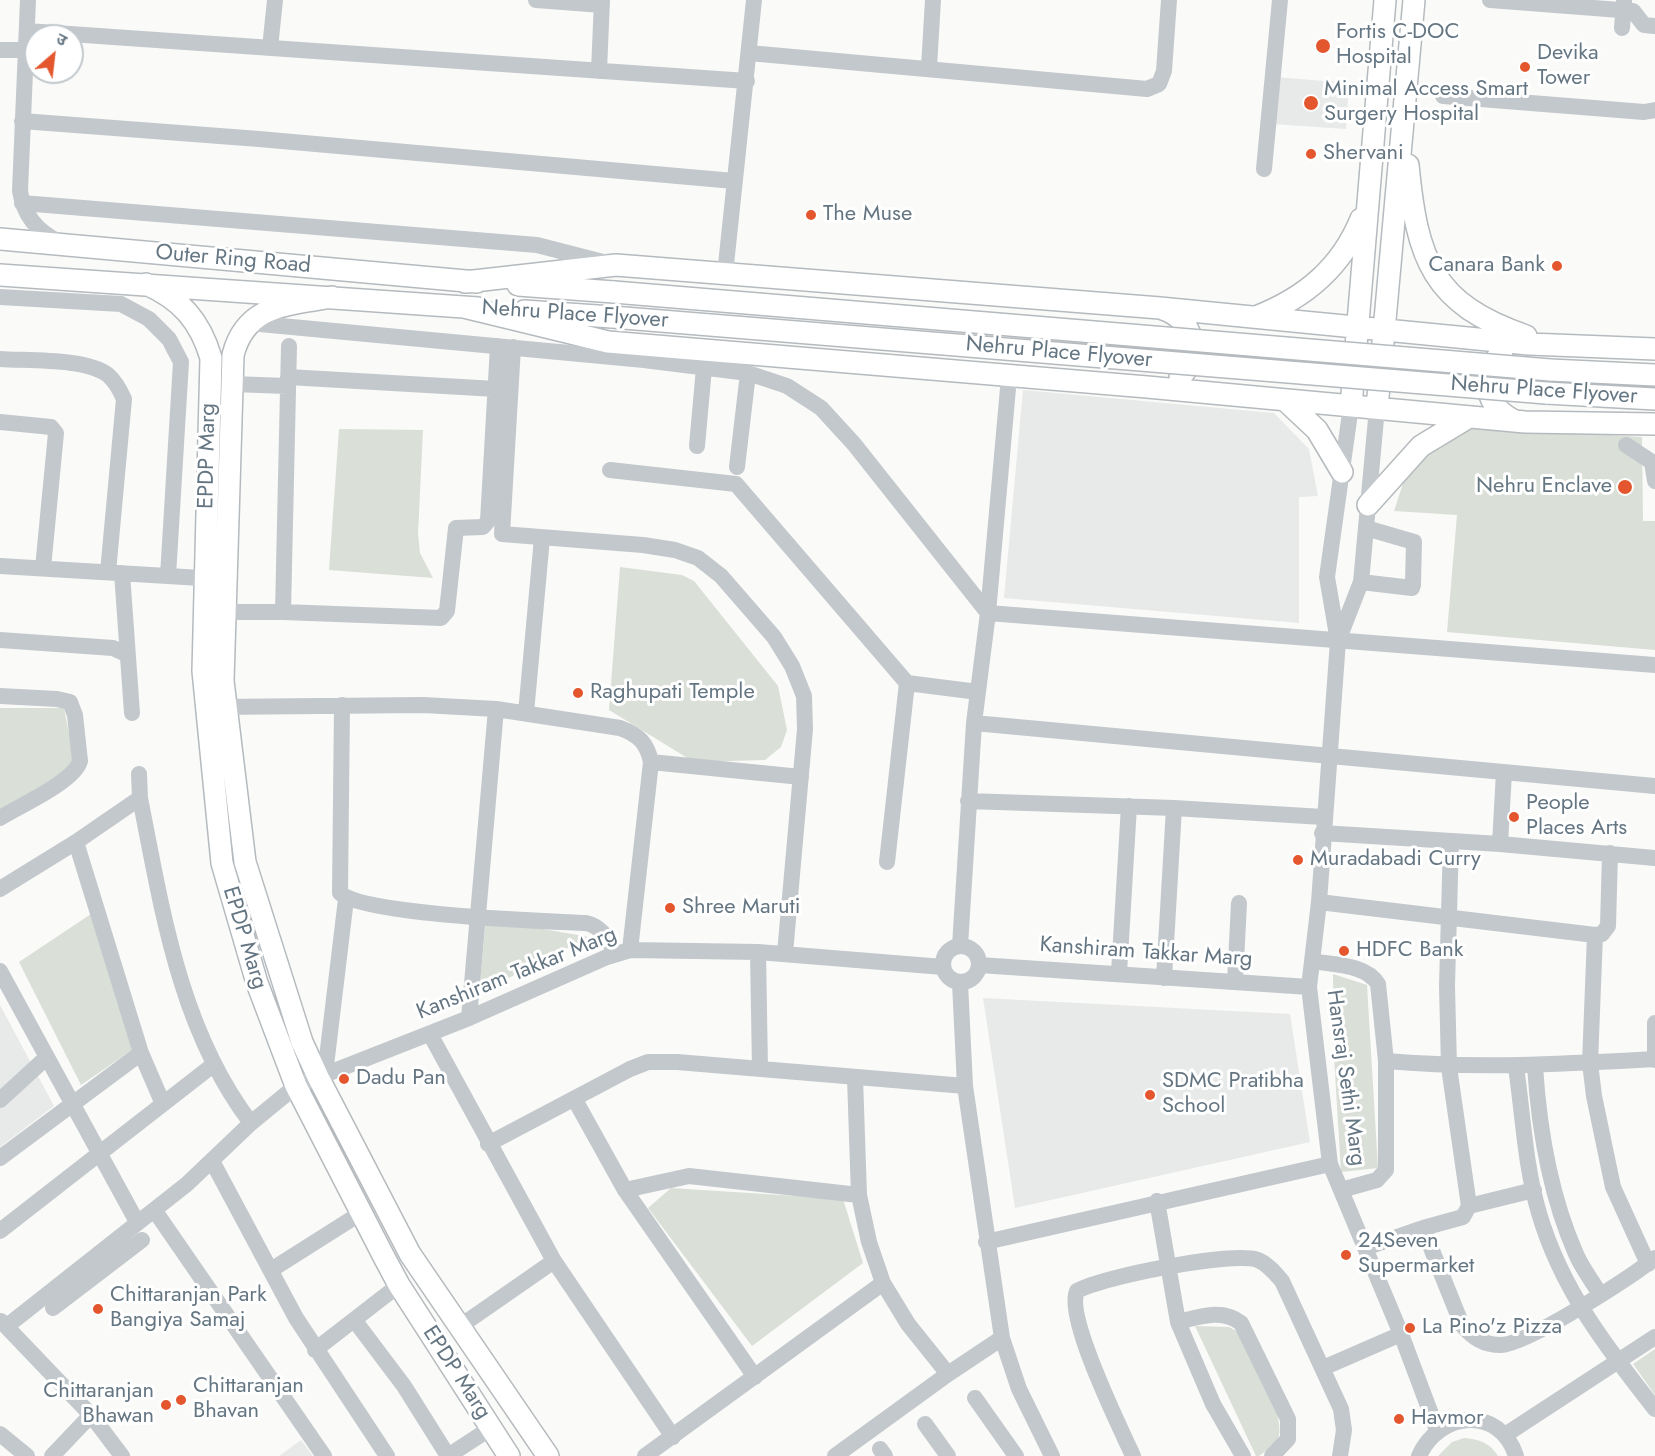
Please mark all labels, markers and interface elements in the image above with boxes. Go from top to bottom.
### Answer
place label: Fortis C-DOC Hospital [1336,20,1459,72]
north arrow [24,24,84,84]
text: उ [52,27,71,52]
marker: Fortis C-DOC Hospital [1314,37,1332,55]
place label: Devika Tower [1537,41,1599,92]
marker: Devika Tower [1518,60,1532,74]
place label: Minimal Access Smart Surgery Hospital [1324,77,1528,128]
marker: Minimal Access Smart Surgery Hospital [1302,94,1320,112]
place label: Shervani [1323,141,1404,167]
marker: Shervani [1304,147,1318,161]
place label: The Muse [823,202,912,228]
marker: The Muse [804,208,818,222]
street label: Outer Ring Road [154,240,312,280]
place label: Canara Bank [1428,253,1545,279]
marker: Canara Bank [1550,259,1564,273]
street label: Nehru Place Flyover [481,295,669,335]
street label: Nehru Place Flyover [965,332,1153,374]
street label: Nehru Place Flyover [1450,371,1638,411]
street label: EPDP Marg [194,403,222,509]
place label: Nehru Enclave [1476,474,1612,500]
marker: Nehru Enclave [1616,478,1634,496]
place label: Raghupati Temple [590,680,755,706]
marker: Raghupati Temple [571,686,585,700]
place label: People Places Arts [1526,791,1627,842]
marker: People Places Arts [1507,810,1521,824]
place label: Muradabadi Curry [1310,847,1481,873]
marker: Muradabadi Curry [1291,853,1305,867]
street label: EPDP Marg [216,883,272,993]
place label: Shree Maruti [682,895,801,921]
marker: Shree Maruti [663,901,677,915]
street label: Kanshiram Takkar Marg [413,922,621,1026]
street label: Kanshiram Takkar Marg [1039,932,1253,974]
place label: HDFC Bank [1356,938,1463,964]
marker: HDFC Bank [1337,944,1351,958]
street label: Hansraj Sethi Marg [1320,988,1370,1168]
place label: Dadu Pan [356,1066,446,1092]
place label: SDMC Pratibha School [1162,1069,1304,1120]
marker: Dadu Pan [337,1072,351,1086]
marker: SDMC Pratibha School [1143,1088,1157,1102]
place label: 24Seven Supermarket [1358,1229,1474,1280]
marker: 24Seven Supermarket [1339,1248,1353,1262]
place label: Chittaranjan Park Bangiya Samaj [110,1283,267,1334]
marker: Chittaranjan Park Bangiya Samaj [91,1302,105,1316]
place label: La Pino'z Pizza [1422,1315,1562,1341]
street label: EPDP Marg [416,1321,496,1425]
marker: La Pino'z Pizza [1403,1321,1417,1335]
place label: Chittaranjan Bhavan [193,1374,304,1426]
place label: Chittaranjan Bhawan [43,1379,154,1430]
marker: Chittaranjan Bhavan [174,1393,188,1407]
marker: Chittaranjan Bhawan [159,1398,173,1412]
place label: Havmor [1411,1406,1484,1432]
marker: Havmor [1392,1412,1406,1426]

